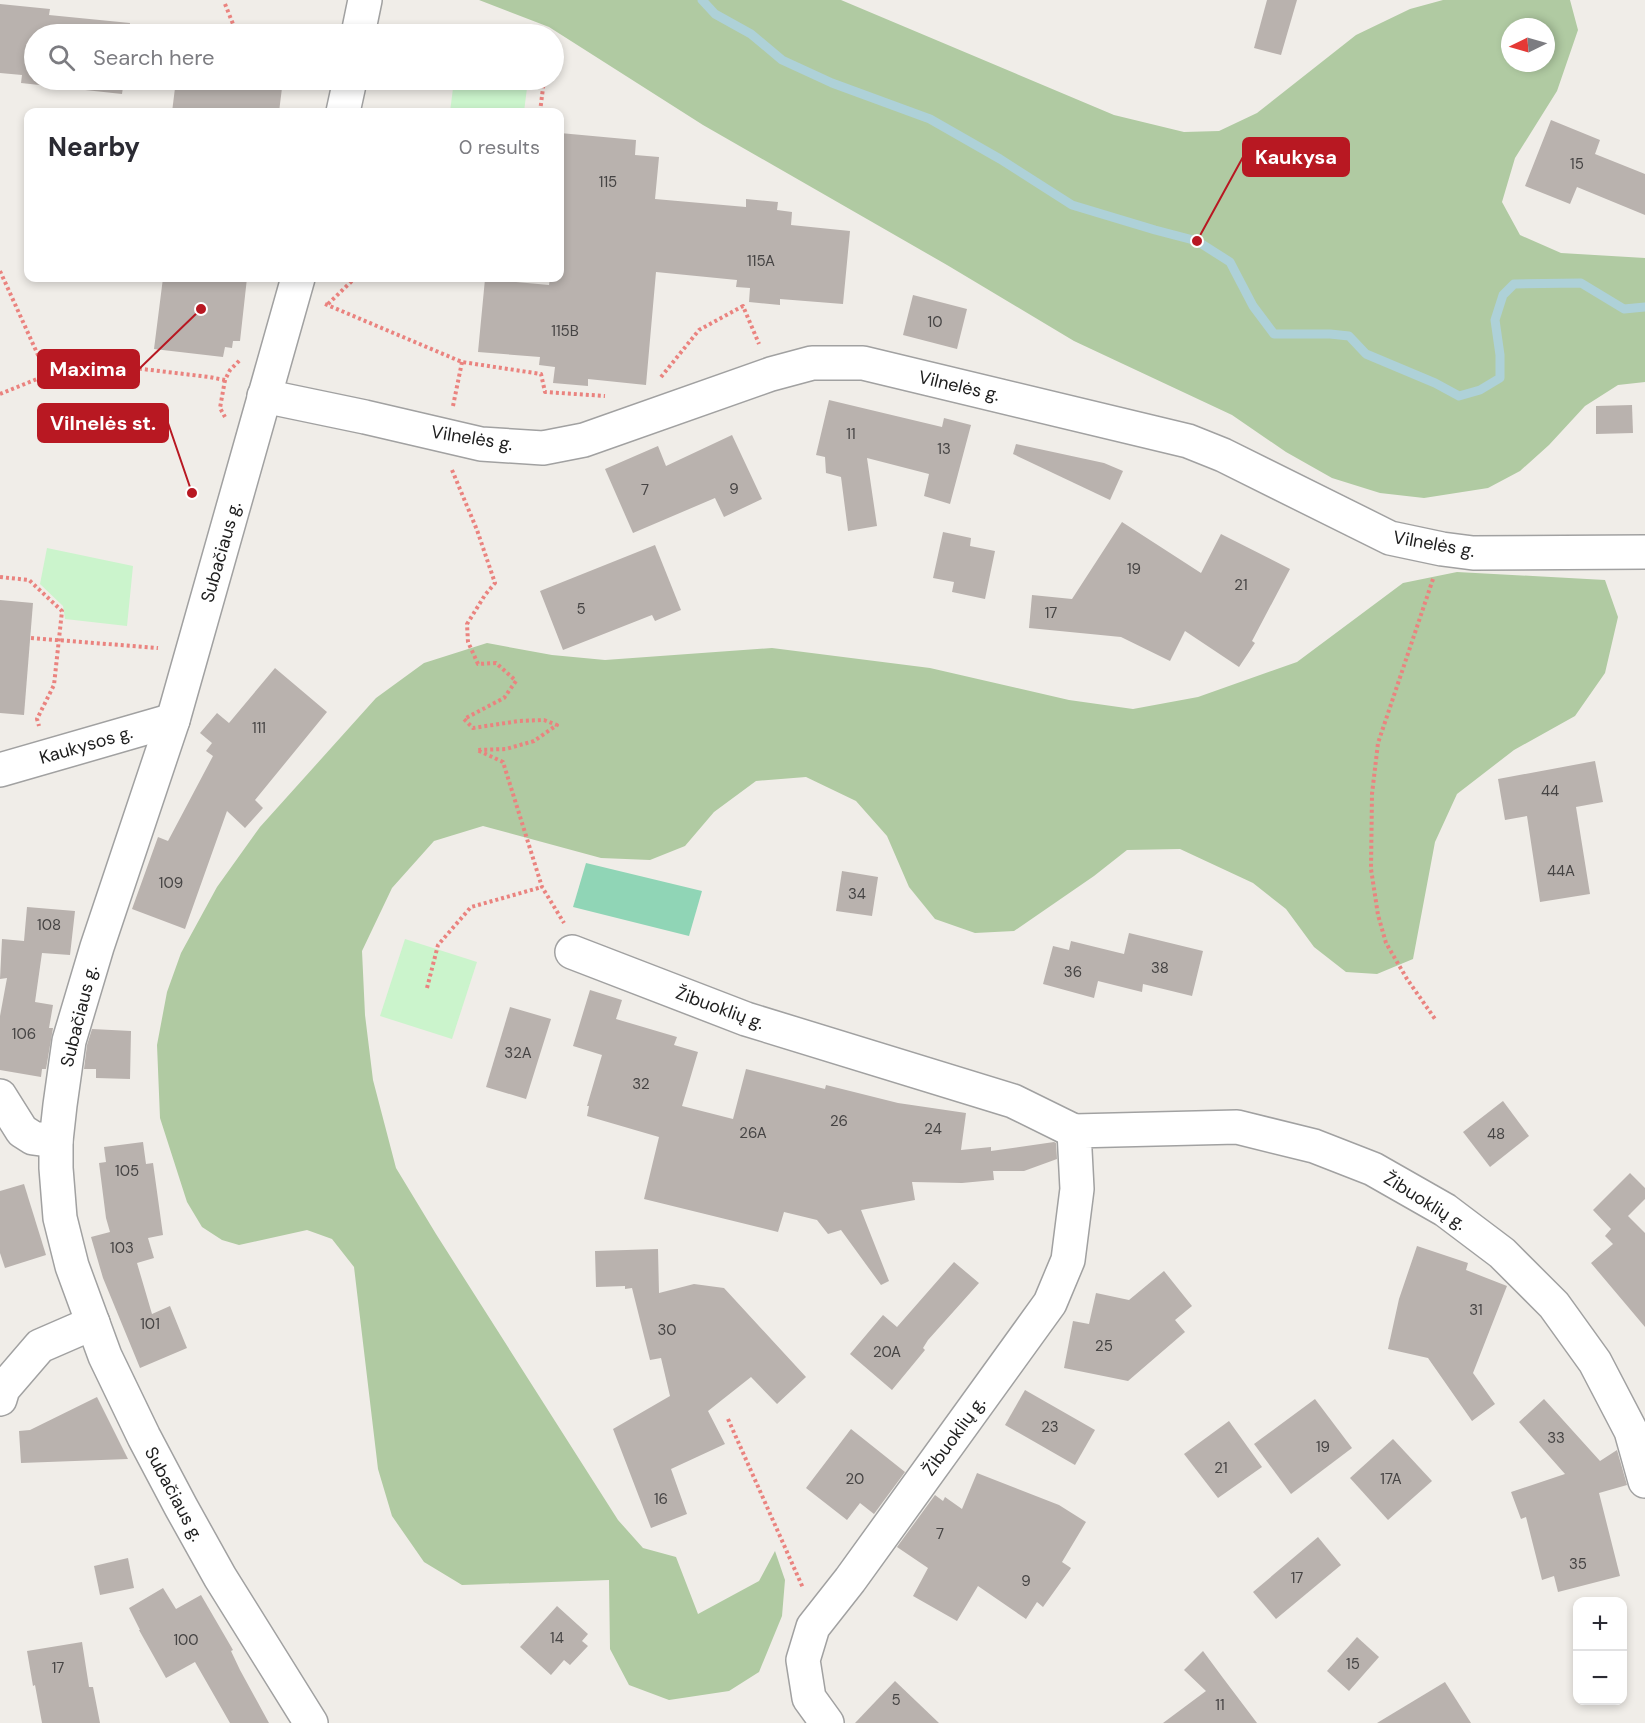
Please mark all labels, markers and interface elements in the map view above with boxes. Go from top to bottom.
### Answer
north arrow [1501,18,1555,72]
search box [24,24,564,90]
icon: search [45,41,78,74]
text: Search here [93,43,214,72]
text: Nearby [48,130,140,164]
text: 0 results [459,134,540,160]
callout: Kaukysa [1243,138,1349,176]
text: Kaukysa [1255,144,1337,170]
house number: 15 [1570,154,1584,174]
house number: 115 [599,172,617,192]
house number: 115A [747,251,775,271]
house number: 10 [928,312,942,332]
house number: 115B [551,321,579,341]
callout: Maxima [38,350,139,388]
text: Maxima [50,356,126,382]
street label: Vilnelės g. [916,365,1002,407]
callout: Vilnelės st. [38,404,168,442]
text: Vilnelės st. [50,410,156,436]
street label: Vilnelės g. [429,420,515,456]
house number: 11 [846,424,856,444]
house number: 13 [937,439,951,459]
house number: 9 [729,479,739,499]
house number: 7 [641,480,649,500]
street label: Subačiaus g. [195,499,247,605]
street label: Vilnelės g. [1391,525,1477,563]
house number: 19 [1127,559,1141,579]
house number: 21 [1234,575,1248,595]
house number: 5 [576,599,586,619]
house number: 17 [1045,603,1057,623]
house number: 111 [252,718,266,738]
street label: Kaukysos g. [37,720,135,770]
house number: 44 [1541,781,1559,801]
house number: 44A [1547,861,1575,881]
house number: 109 [159,873,183,893]
house number: 34 [848,884,866,904]
house number: 108 [37,915,61,935]
house number: 38 [1151,958,1169,978]
house number: 36 [1064,962,1082,982]
street label: Subačiaus g. [55,963,103,1069]
street label: Žibuoklių g. [672,981,768,1035]
house number: 106 [12,1024,36,1044]
house number: 32A [504,1043,532,1063]
house number: 32 [632,1074,650,1094]
house number: 26 [830,1111,848,1131]
house number: 24 [924,1119,942,1139]
house number: 26A [739,1123,767,1143]
house number: 48 [1487,1124,1505,1144]
house number: 105 [115,1161,139,1181]
street label: Žibuoklių g. [1379,1166,1471,1236]
house number: 103 [110,1238,134,1258]
house number: 31 [1469,1300,1483,1320]
house number: 101 [140,1314,160,1334]
house number: 30 [657,1320,677,1340]
house number: 25 [1095,1336,1113,1356]
house number: 20A [873,1342,901,1362]
street label: Žibuoklių g. [917,1392,991,1480]
house number: 23 [1041,1417,1059,1437]
house number: 33 [1547,1428,1565,1448]
house number: 19 [1316,1437,1330,1457]
street label: Subačiaus g. [139,1442,209,1546]
house number: 21 [1214,1458,1228,1478]
house number: 20 [846,1469,864,1489]
house number: 17A [1380,1469,1402,1489]
house number: 16 [654,1489,668,1509]
house number: 7 [936,1524,944,1544]
house number: 35 [1569,1554,1587,1574]
house number: 17 [1291,1568,1303,1588]
house number: 9 [1021,1571,1031,1591]
map controls [1573,1597,1627,1705]
button: + [1573,1597,1627,1651]
house number: 14 [550,1628,564,1648]
house number: 100 [173,1630,199,1650]
button: − [1573,1651,1627,1705]
house number: 15 [1346,1654,1360,1674]
house number: 17 [52,1658,64,1678]
house number: 5 [891,1690,901,1710]
house number: 11 [1215,1695,1225,1715]

